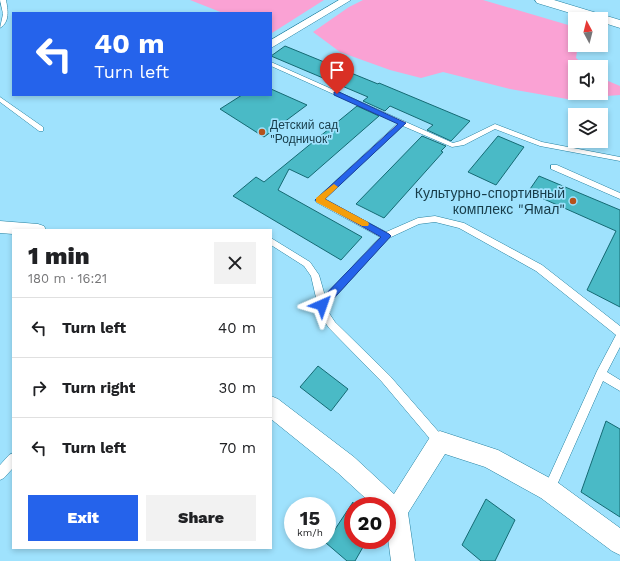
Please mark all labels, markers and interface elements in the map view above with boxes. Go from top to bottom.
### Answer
north arrow [568,12,608,52]
map controls [568,12,608,148]
text: 40 m [94,27,164,60]
icon: left [28,28,80,80]
pin [320,53,354,94]
icon: arrive [326,59,348,81]
button: sound [568,60,608,100]
text: Turn left [94,61,169,82]
button: layers [568,108,608,148]
place label: Детский сад "Родничок" [270,118,338,146]
marker: Детский сад "Родничок" [257,127,267,137]
place label: Культурно-спортивный комплекс "Ямал" [415,185,565,217]
marker: Культурно-спортивный комплекс "Ямал" [568,196,578,206]
text: 1 min [28,242,90,270]
button: close [214,242,256,284]
text: 180 m · 16:21 [28,271,107,286]
position arrow [301,284,343,326]
icon: left [28,317,50,339]
text: Turn left [62,319,126,337]
text: 40 m [218,319,256,337]
icon: right [28,377,50,399]
text: Turn right [62,379,135,397]
text: 30 m [219,379,256,397]
icon: left [28,437,50,459]
text: Turn left [62,439,126,457]
text: 70 m [219,439,256,457]
button: Exit [28,495,138,541]
button: Share [146,495,256,541]
speed limit sign: 20 [344,497,396,549]
text: 15 [300,506,320,530]
text: km/h [297,527,323,538]

